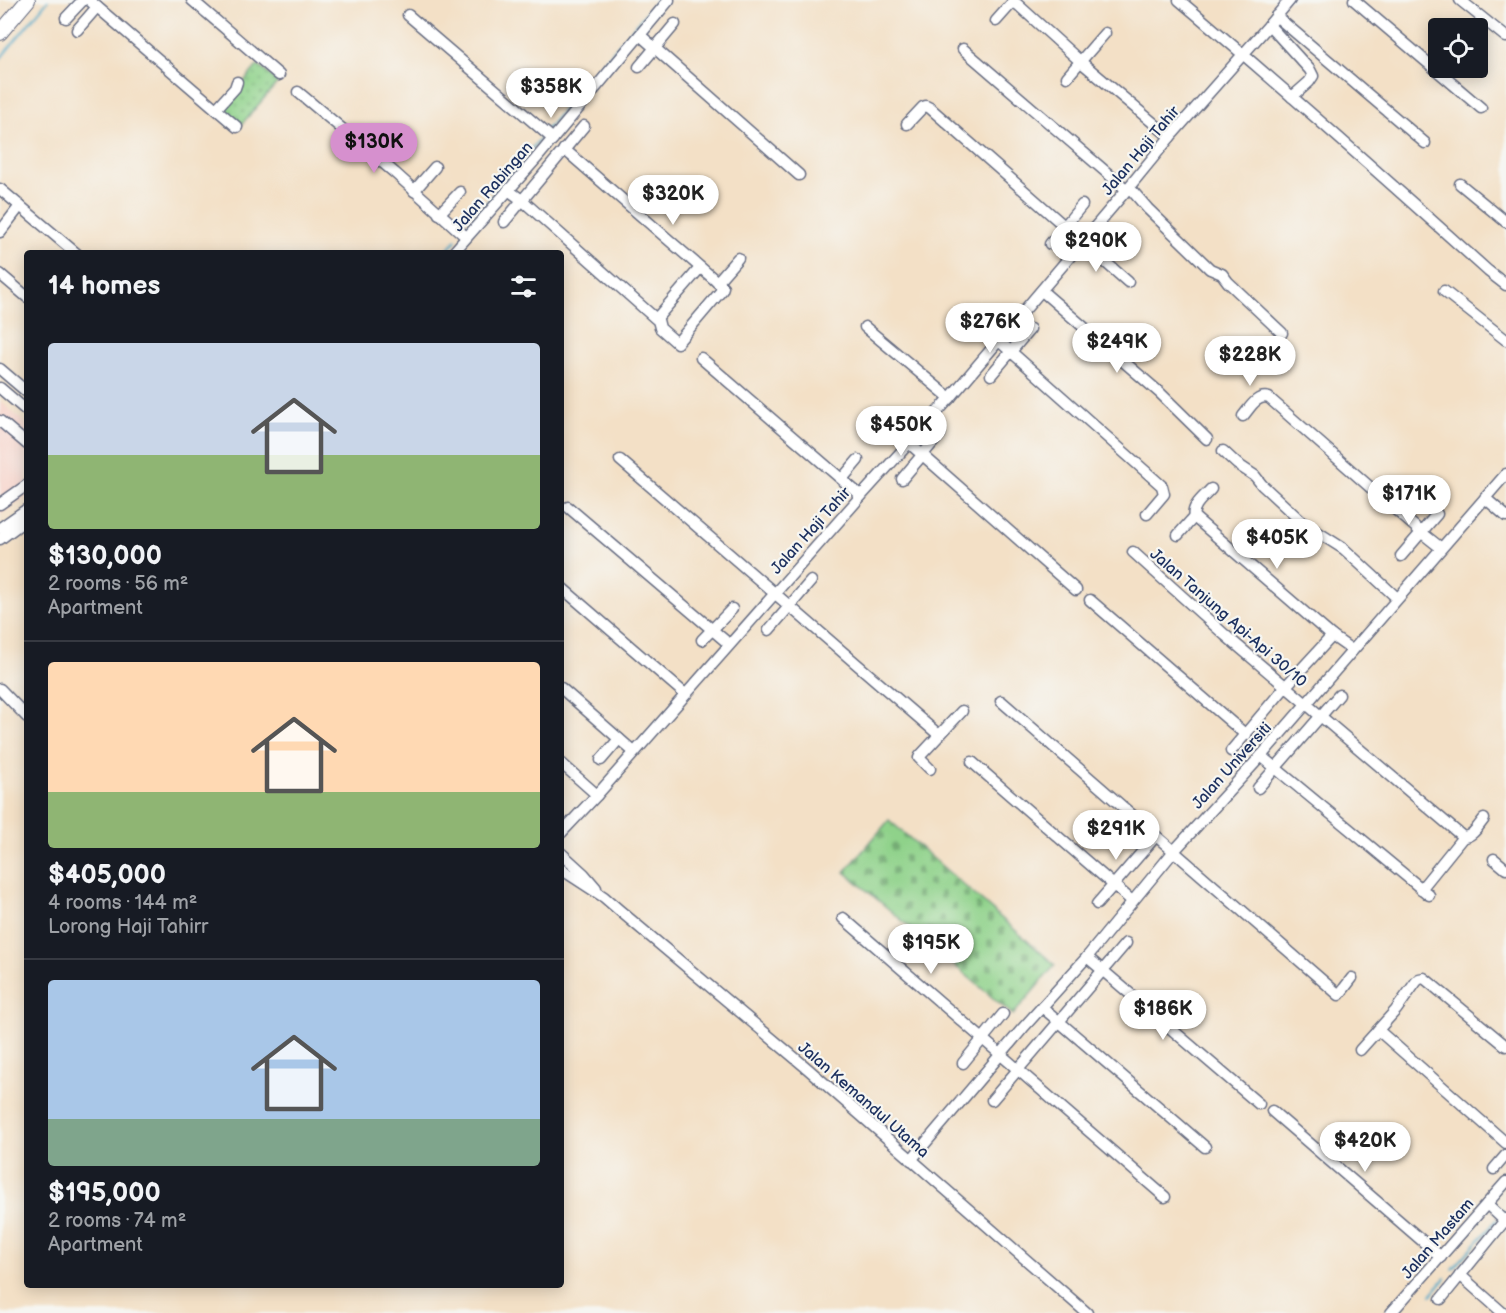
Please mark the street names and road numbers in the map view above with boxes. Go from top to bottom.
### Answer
street label: Jalan Haji Tahir [1098,102,1184,199]
street label: Jalan Rabingan [449,138,537,236]
street label: Jalan Haji Tahir [767,483,855,578]
street label: Jalan Tanjung Api-Api 30/10 [1146,545,1310,691]
street label: Jalan Universiti [1188,719,1276,813]
street label: Jalan Kemandul Utama [794,1038,932,1162]
street label: Jalan Mastam [1398,1195,1478,1283]

